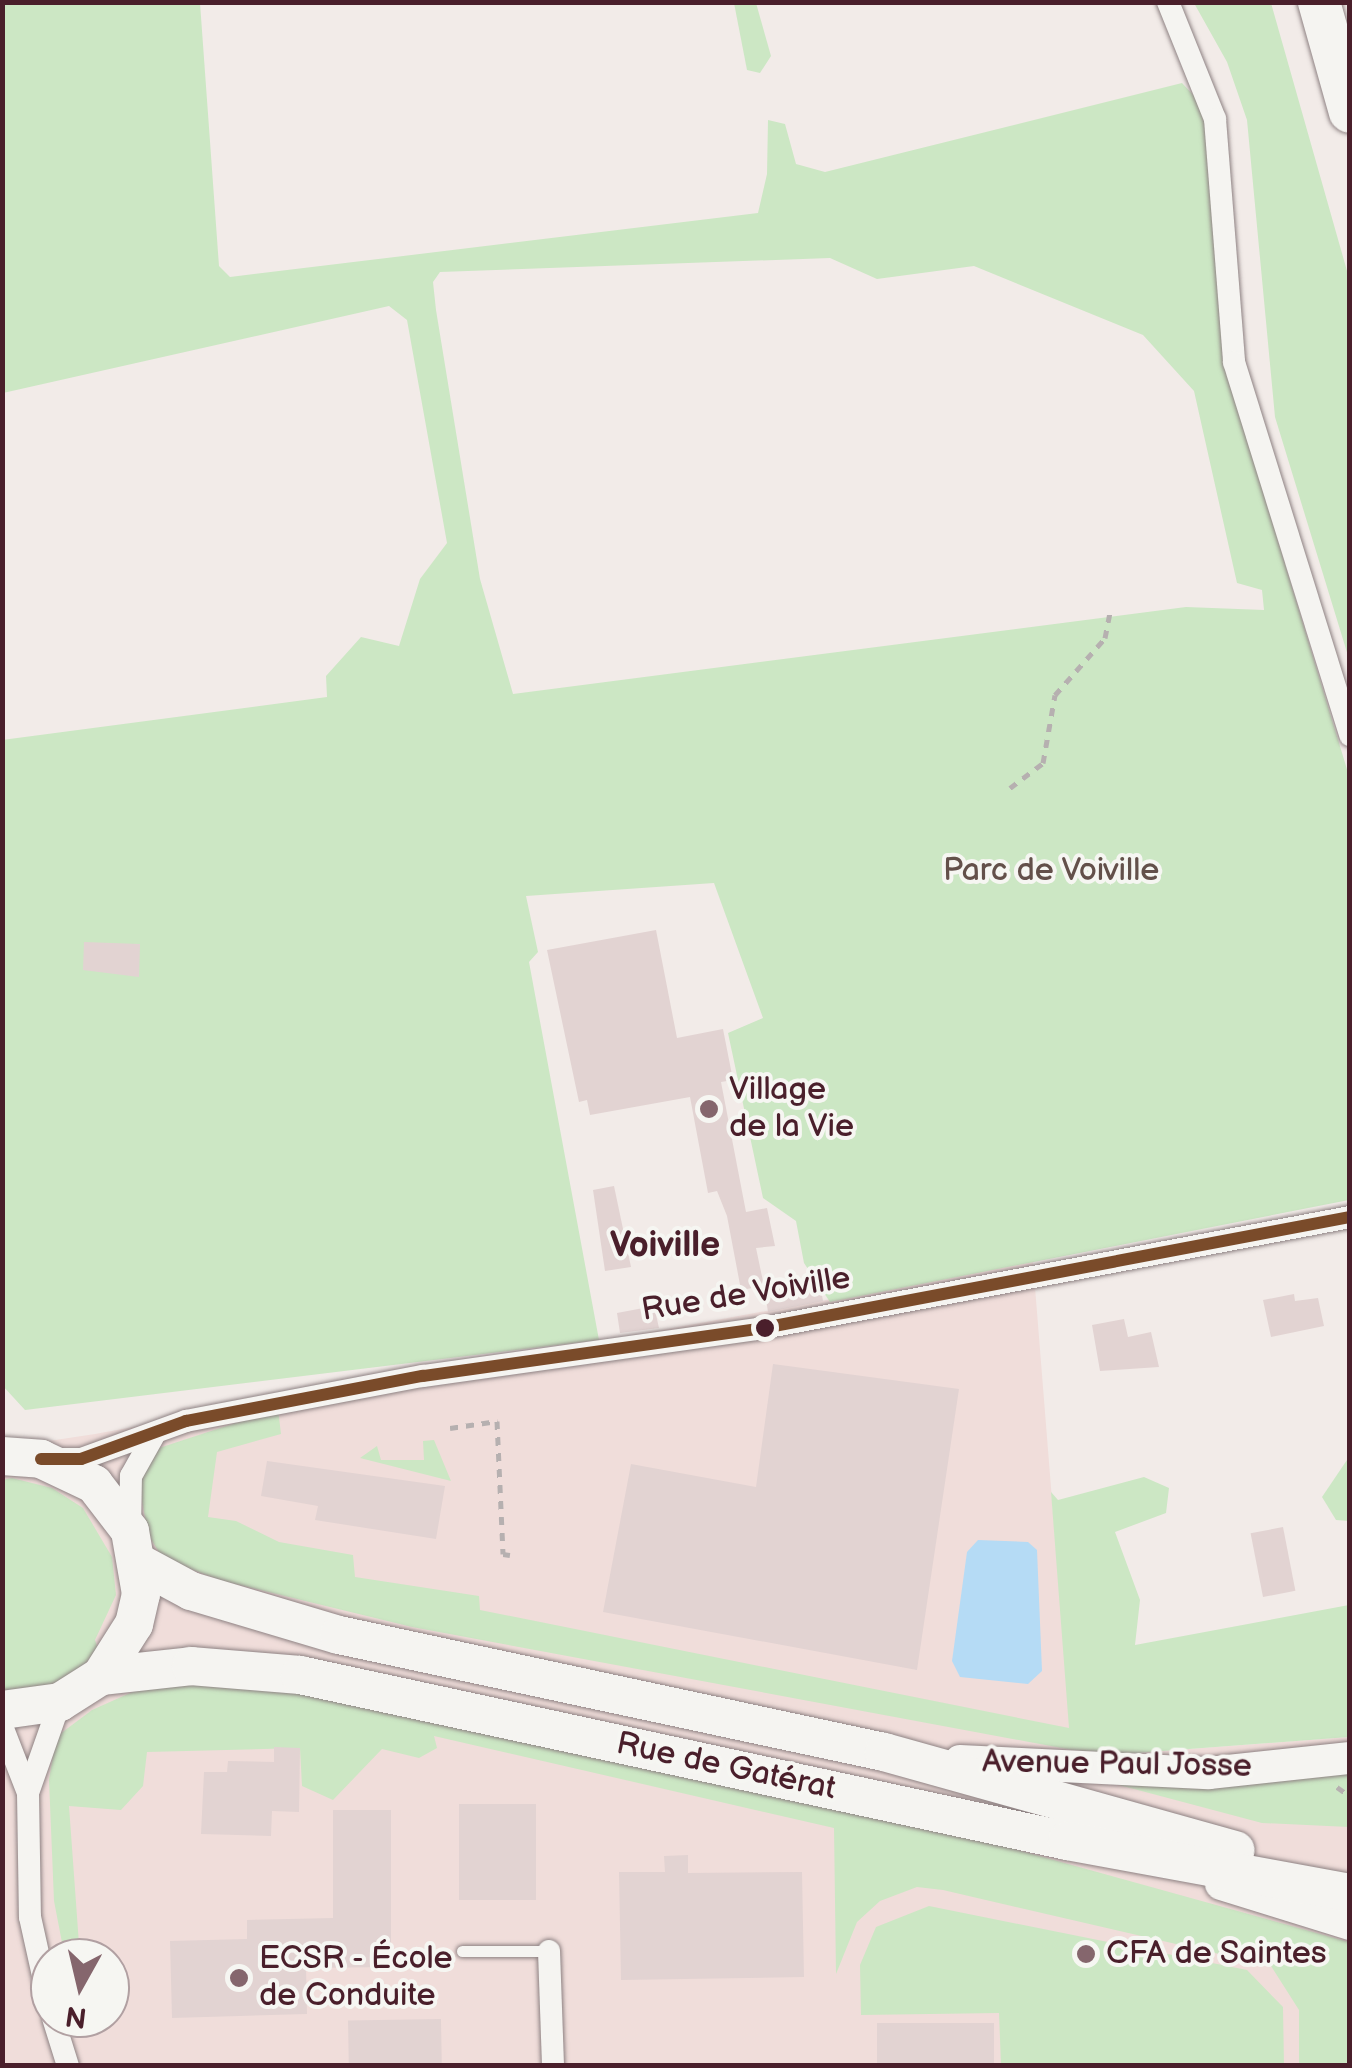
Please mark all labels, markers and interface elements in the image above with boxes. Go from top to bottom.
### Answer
park label: Parc de Voiville [942,852,1160,890]
place label: Village de la Vie [729,1072,855,1147]
marker: Village de la Vie [698,1098,720,1120]
district label: Voiville [610,1225,720,1267]
street label: Rue de Voiville [638,1259,854,1331]
unlabelled marker [755,1318,775,1338]
street label: Rue de Gatérat [613,1725,839,1809]
street label: Avenue Paul Josse [981,1743,1253,1787]
place label: CFA de Saintes [1106,1935,1327,1973]
north arrow [30,1938,130,2038]
place label: ECSR - École de Conduite [259,1941,455,2016]
marker: CFA de Saintes [1075,1943,1097,1965]
marker: ECSR - École de Conduite [228,1967,250,1989]
text: N [63,1998,89,2034]

